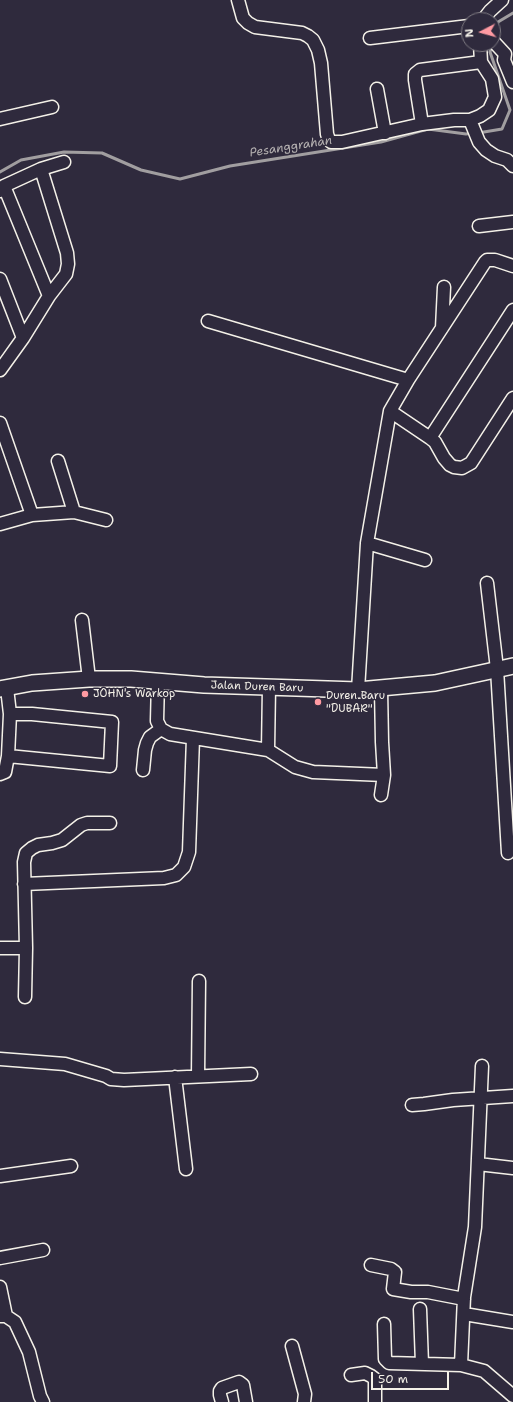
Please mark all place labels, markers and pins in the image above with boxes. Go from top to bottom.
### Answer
place label: JOHN's Warkop [93,687,175,701]
marker: JOHN's Warkop [80,689,90,699]
place label: Duren Baru "DUBAR" [326,689,385,715]
marker: Duren Baru "DUBAR" [313,697,323,707]

